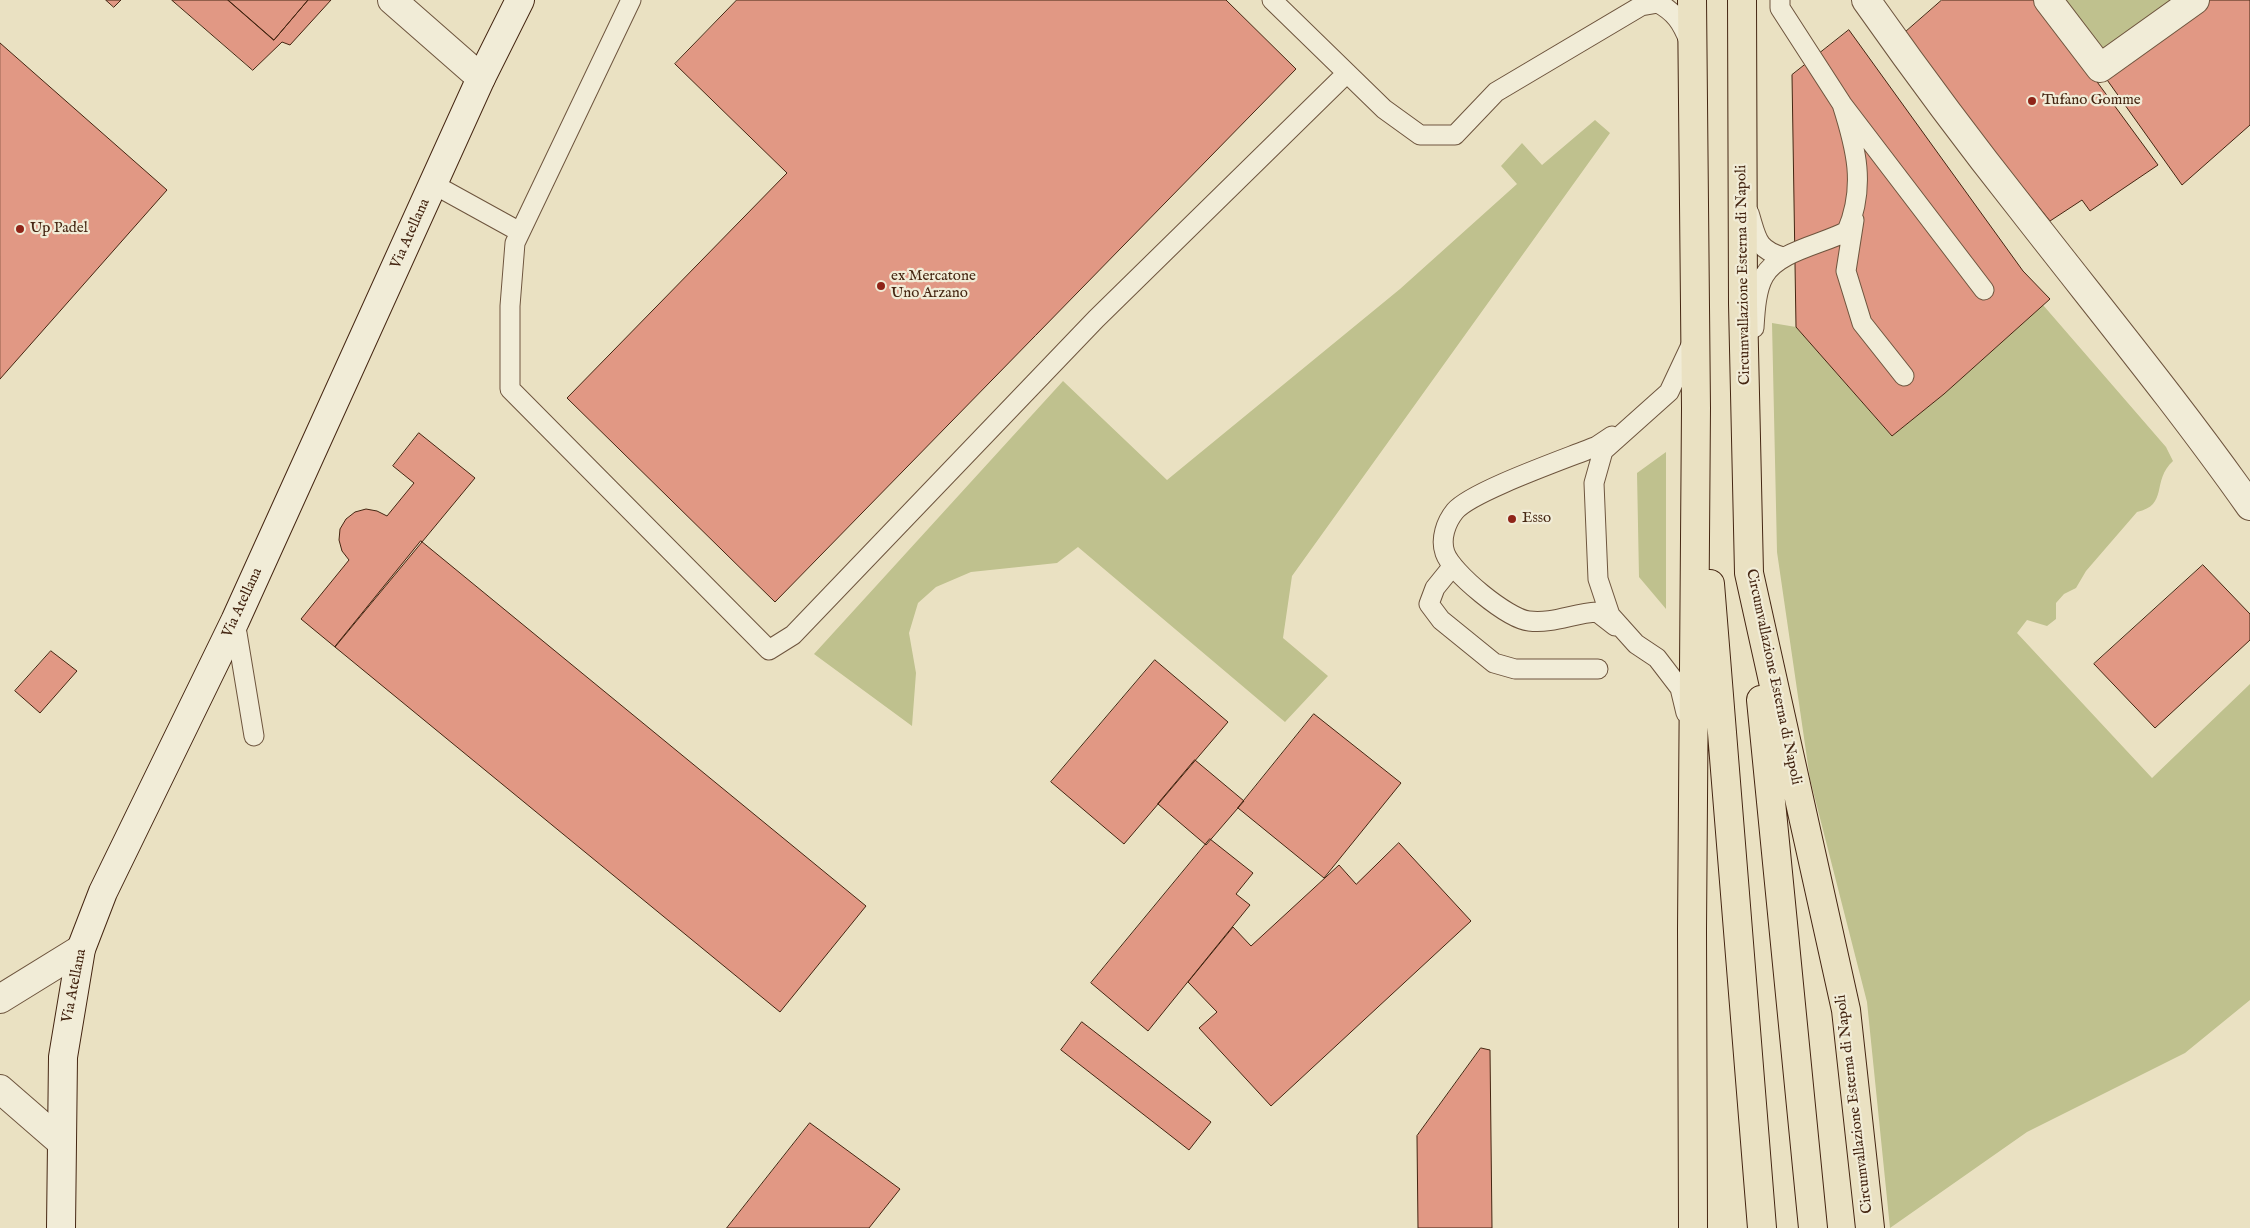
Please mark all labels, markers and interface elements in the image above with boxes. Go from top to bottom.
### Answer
place label: Tufano Gomme [2042,92,2141,110]
marker: Tufano Gomme [2026,95,2038,107]
street label: Circumvallazione Esterna di Napoli [1733,165,1755,385]
street label: Via Atellana [388,196,434,272]
place label: Up Padel [30,220,88,238]
marker: Up Padel [14,223,26,235]
place label: ex Mercatone Uno Arzano [891,268,976,303]
marker: ex Mercatone Uno Arzano [875,280,887,292]
place label: Esso [1522,510,1551,528]
marker: Esso [1506,513,1518,525]
street label: Via Atellana [219,565,267,641]
street label: Circumvallazione Esterna di Napoli [1741,567,1805,787]
street label: Via Atellana [59,948,91,1024]
street label: Circumvallazione Esterna di Napoli [1833,994,1877,1214]

